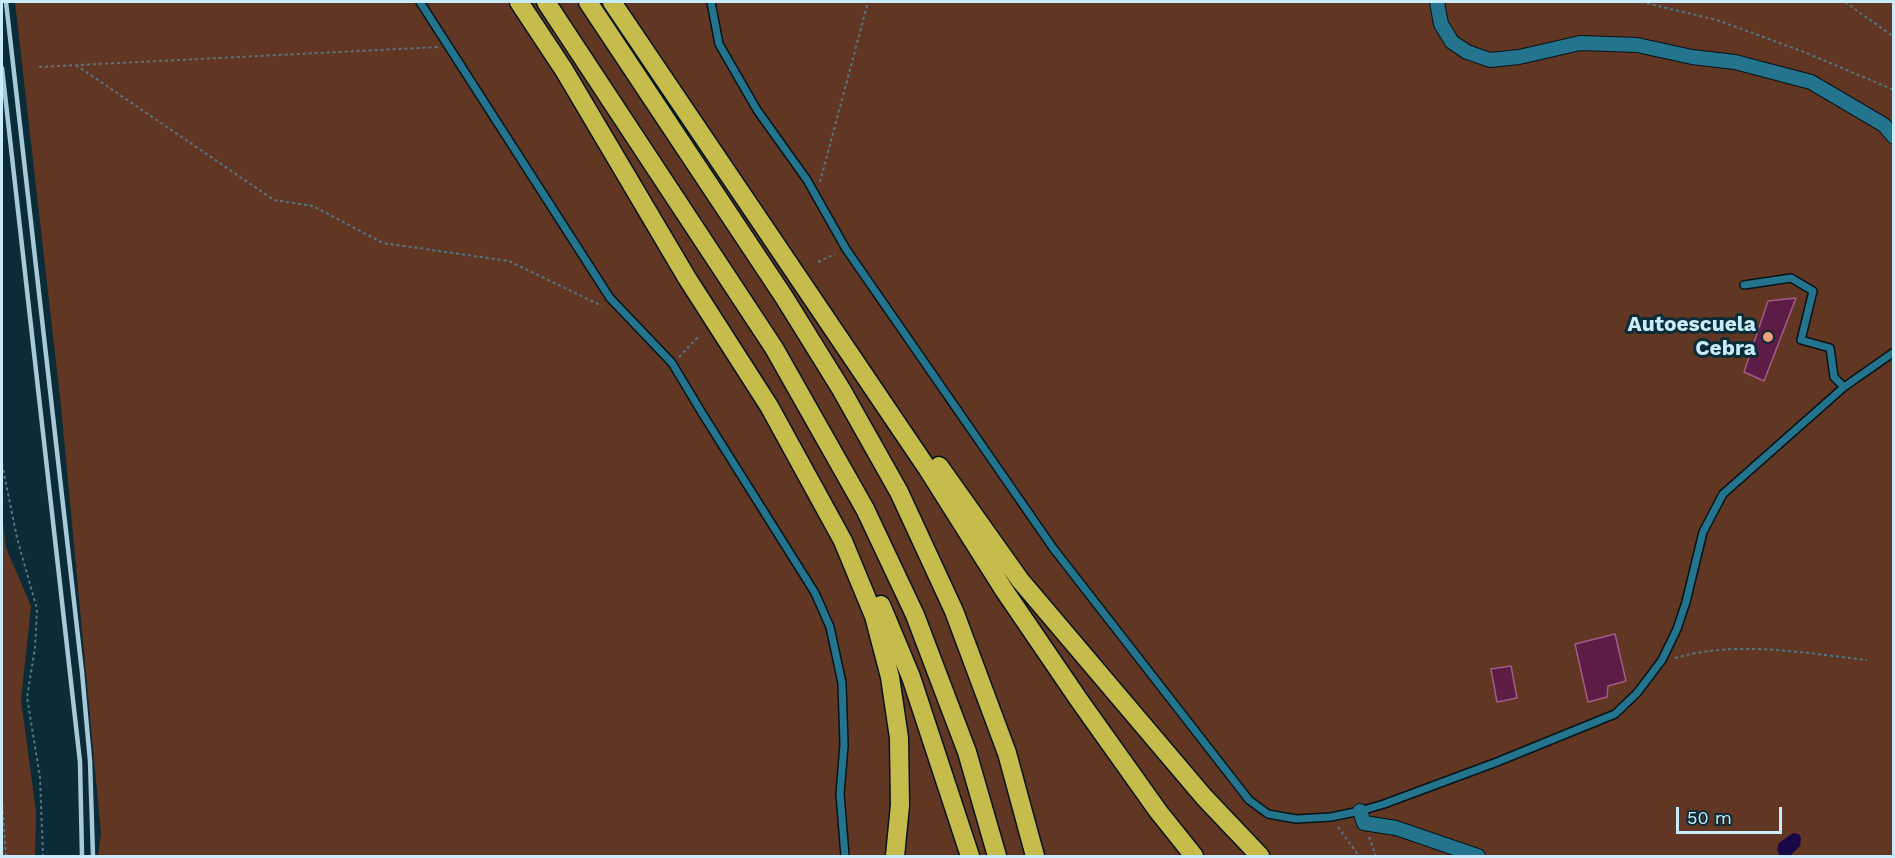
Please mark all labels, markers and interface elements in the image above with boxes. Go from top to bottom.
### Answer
place label: Autoescuela Cebra [1628,312,1756,362]
marker: Autoescuela Cebra [1761,330,1775,344]
scale bar [1679,795,1786,833]
text: 50 m [1687,807,1732,828]

